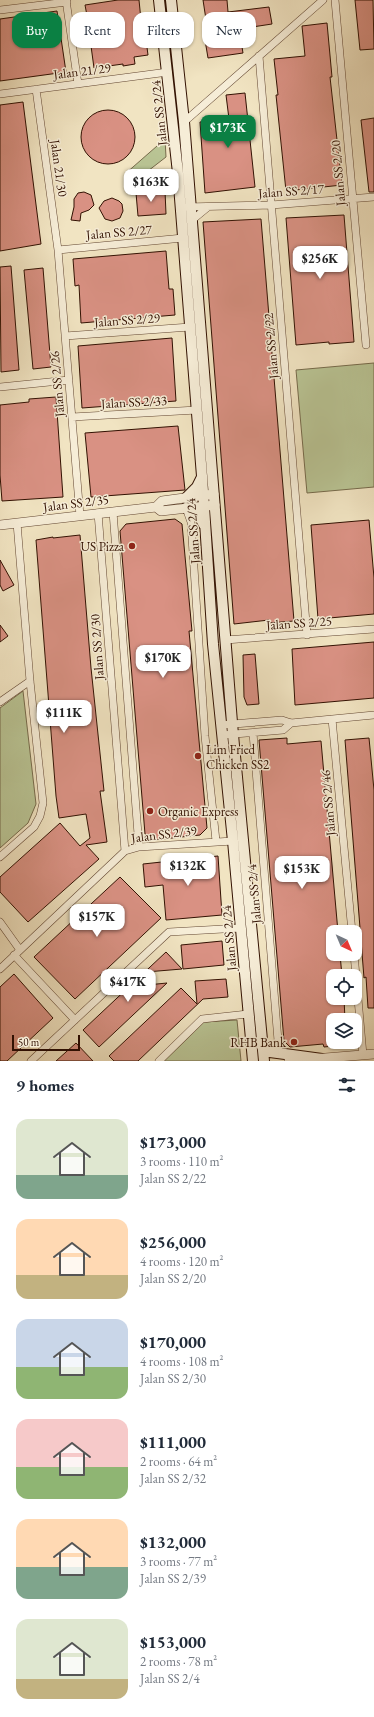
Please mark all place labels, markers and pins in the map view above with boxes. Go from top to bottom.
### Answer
pin: $173K [200,115,256,149]
pin: $163K [123,169,179,203]
pin: $256K [292,246,348,280]
place label: US Pizza [80,538,125,555]
marker: US Pizza [127,541,137,551]
pin: $170K [135,645,191,679]
pin: $111K [36,700,92,734]
place label: Lim Fried Chicken SS2 [206,741,270,773]
marker: Lim Fried Chicken SS2 [193,751,203,761]
place label: Organic Express [158,803,239,820]
marker: Organic Express [145,806,155,816]
pin: $132K [160,853,216,887]
pin: $153K [274,856,330,890]
pin: $157K [69,904,125,938]
pin: $417K [100,969,156,1003]
place label: RHB Bank [230,1034,287,1051]
marker: RHB Bank [289,1037,299,1047]

